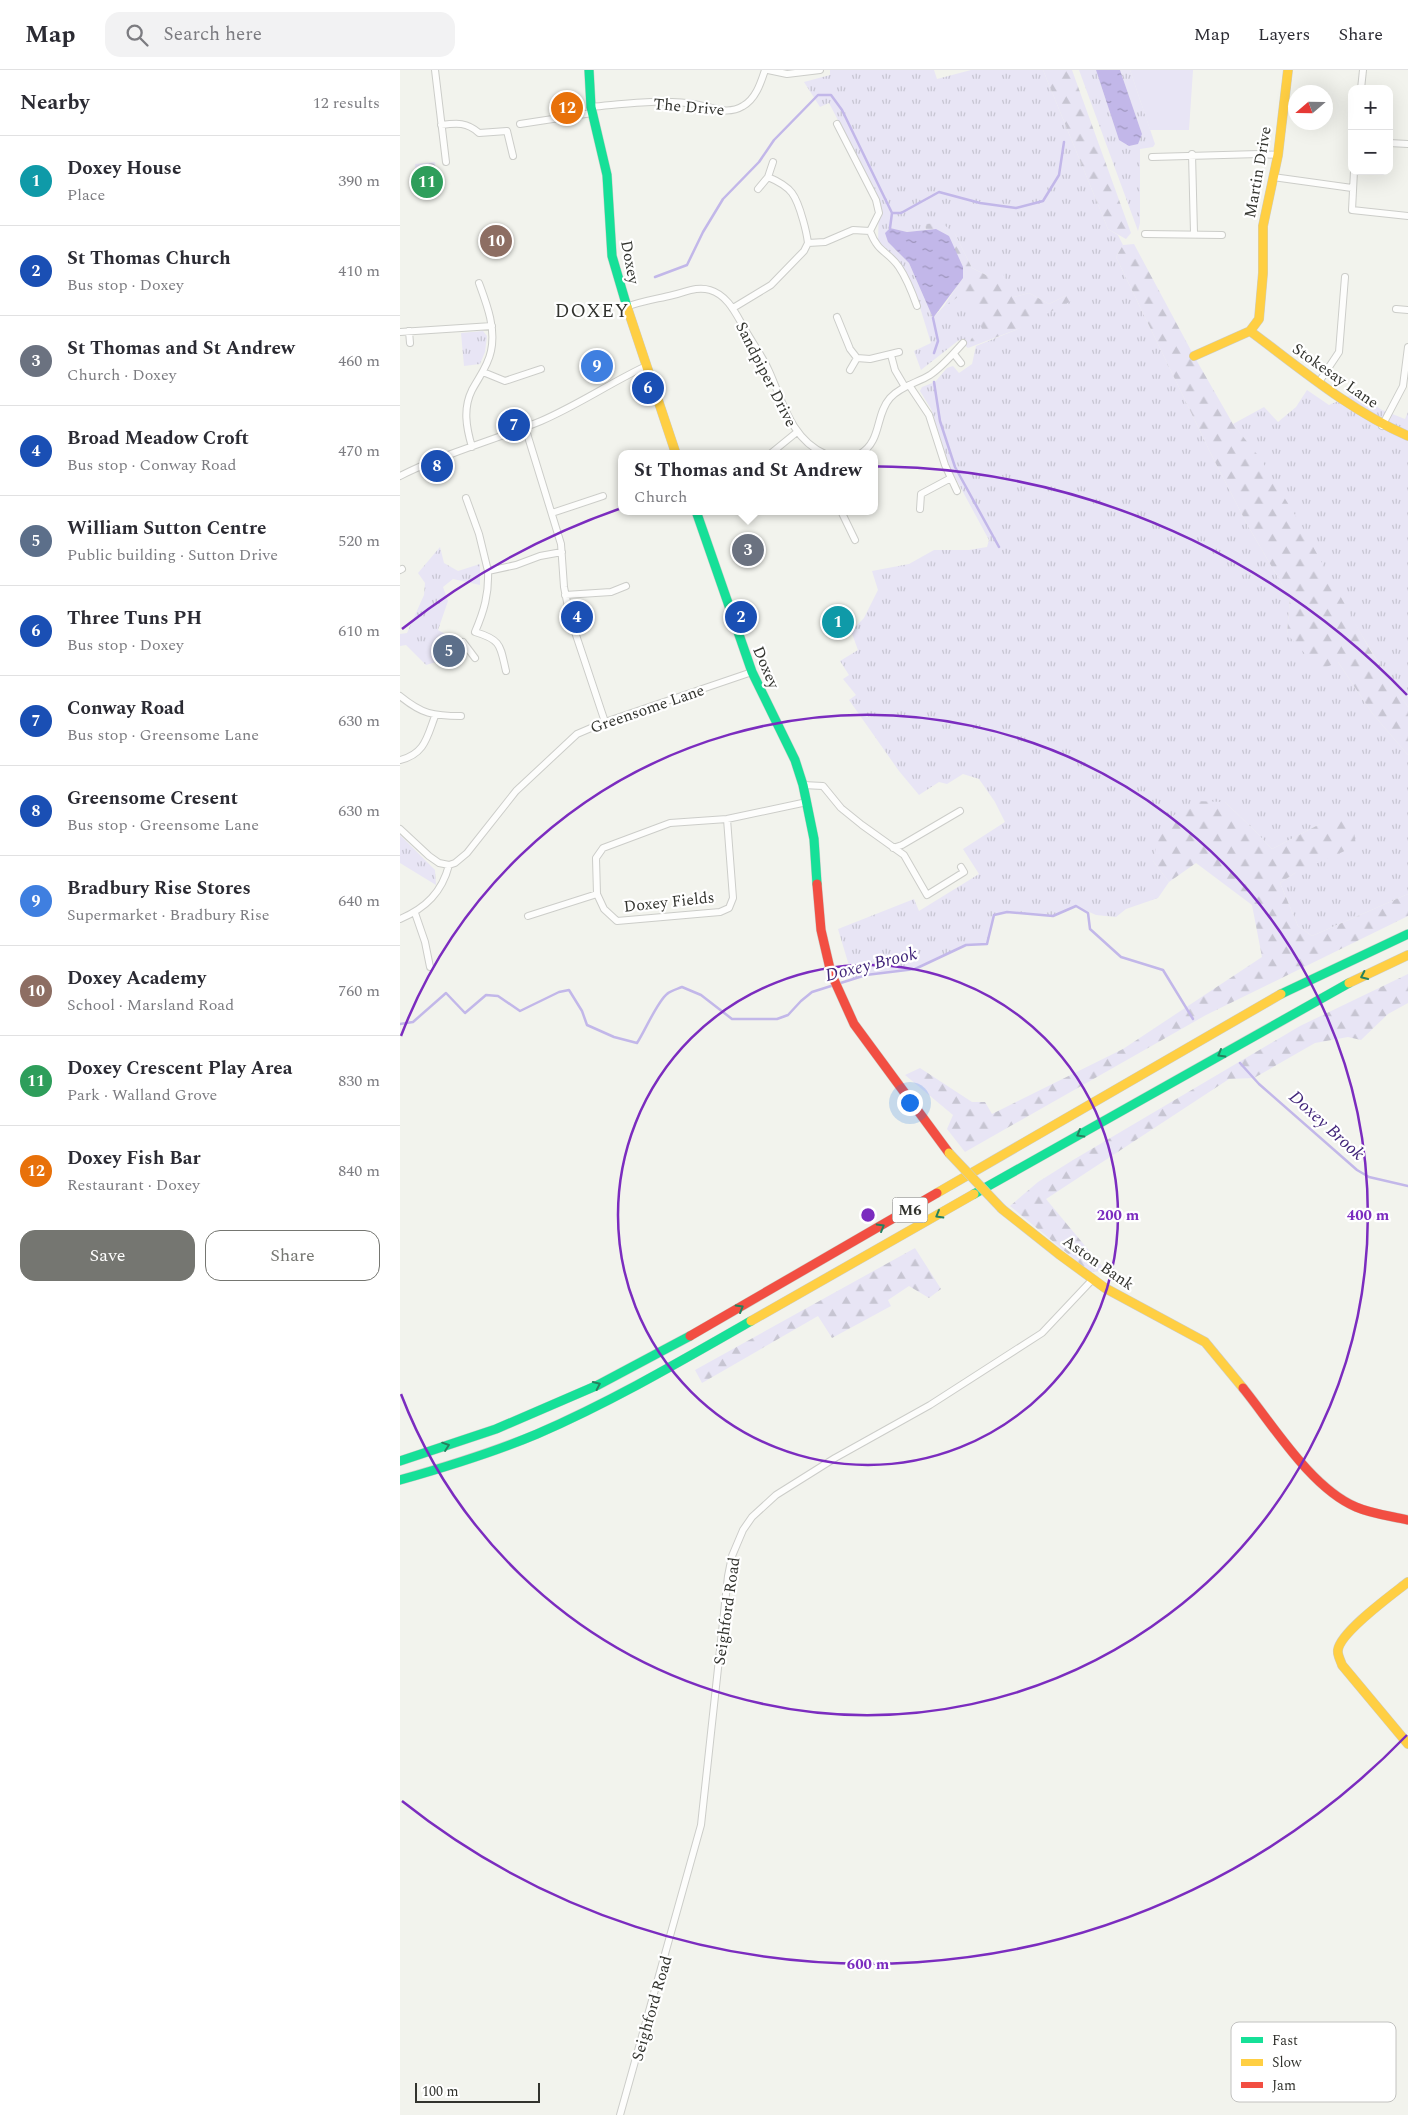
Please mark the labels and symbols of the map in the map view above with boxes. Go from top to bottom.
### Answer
north arrow [1288,85,1333,130]
pin: 12 [551,89,583,127]
street label: The Drive [652,92,725,122]
street label: Martin Drive [1238,124,1278,220]
pin: 11 [411,163,443,201]
pin: 10 [480,222,512,260]
street label: Doxey [614,238,646,287]
district label: DOXEY [555,297,629,326]
street label: Sandpiper Drive [729,318,803,431]
street label: Stokesay Lane [1287,337,1384,415]
pin: 9 [581,347,613,385]
pin: 6 [632,369,664,407]
pin: 7 [498,406,530,444]
pin: 8 [421,447,453,485]
pin: 3 [732,531,764,569]
pin: 4 [561,598,593,636]
pin: 2 [725,598,757,636]
pin: 1 [822,603,854,641]
pin: 5 [433,632,465,670]
street label: Doxey [746,642,786,694]
street label: Greensome Lane [587,678,708,740]
street label: Doxey Fields [623,885,716,919]
water label: Doxey Brook [822,940,921,989]
one-way arrow [1360,969,1369,980]
one-way arrow [1218,1047,1227,1057]
water label: Doxey Brook [1283,1084,1371,1167]
your location [897,1090,923,1116]
one-way arrow [1077,1128,1086,1138]
road number: M6 [892,1198,928,1222]
text: 200 m [1097,1204,1140,1227]
text: 400 m [1347,1204,1390,1227]
centre of rings [859,1206,877,1224]
one-way arrow [936,1209,945,1219]
one-way arrow [875,1223,884,1233]
street label: Aston Bank [1058,1229,1139,1296]
one-way arrow [734,1304,743,1314]
one-way arrow [592,1381,601,1391]
one-way arrow [442,1442,450,1452]
street label: Seighford Road [708,1556,746,1667]
street label: Seighford Road [625,1953,679,2064]
text: 600 m [847,1953,890,1976]
legend [1231,2022,1396,2102]
text: Fast [1272,2030,1298,2051]
text: Slow [1272,2052,1302,2073]
text: Jam [1272,2075,1296,2096]
scale bar [415,2080,540,2103]

